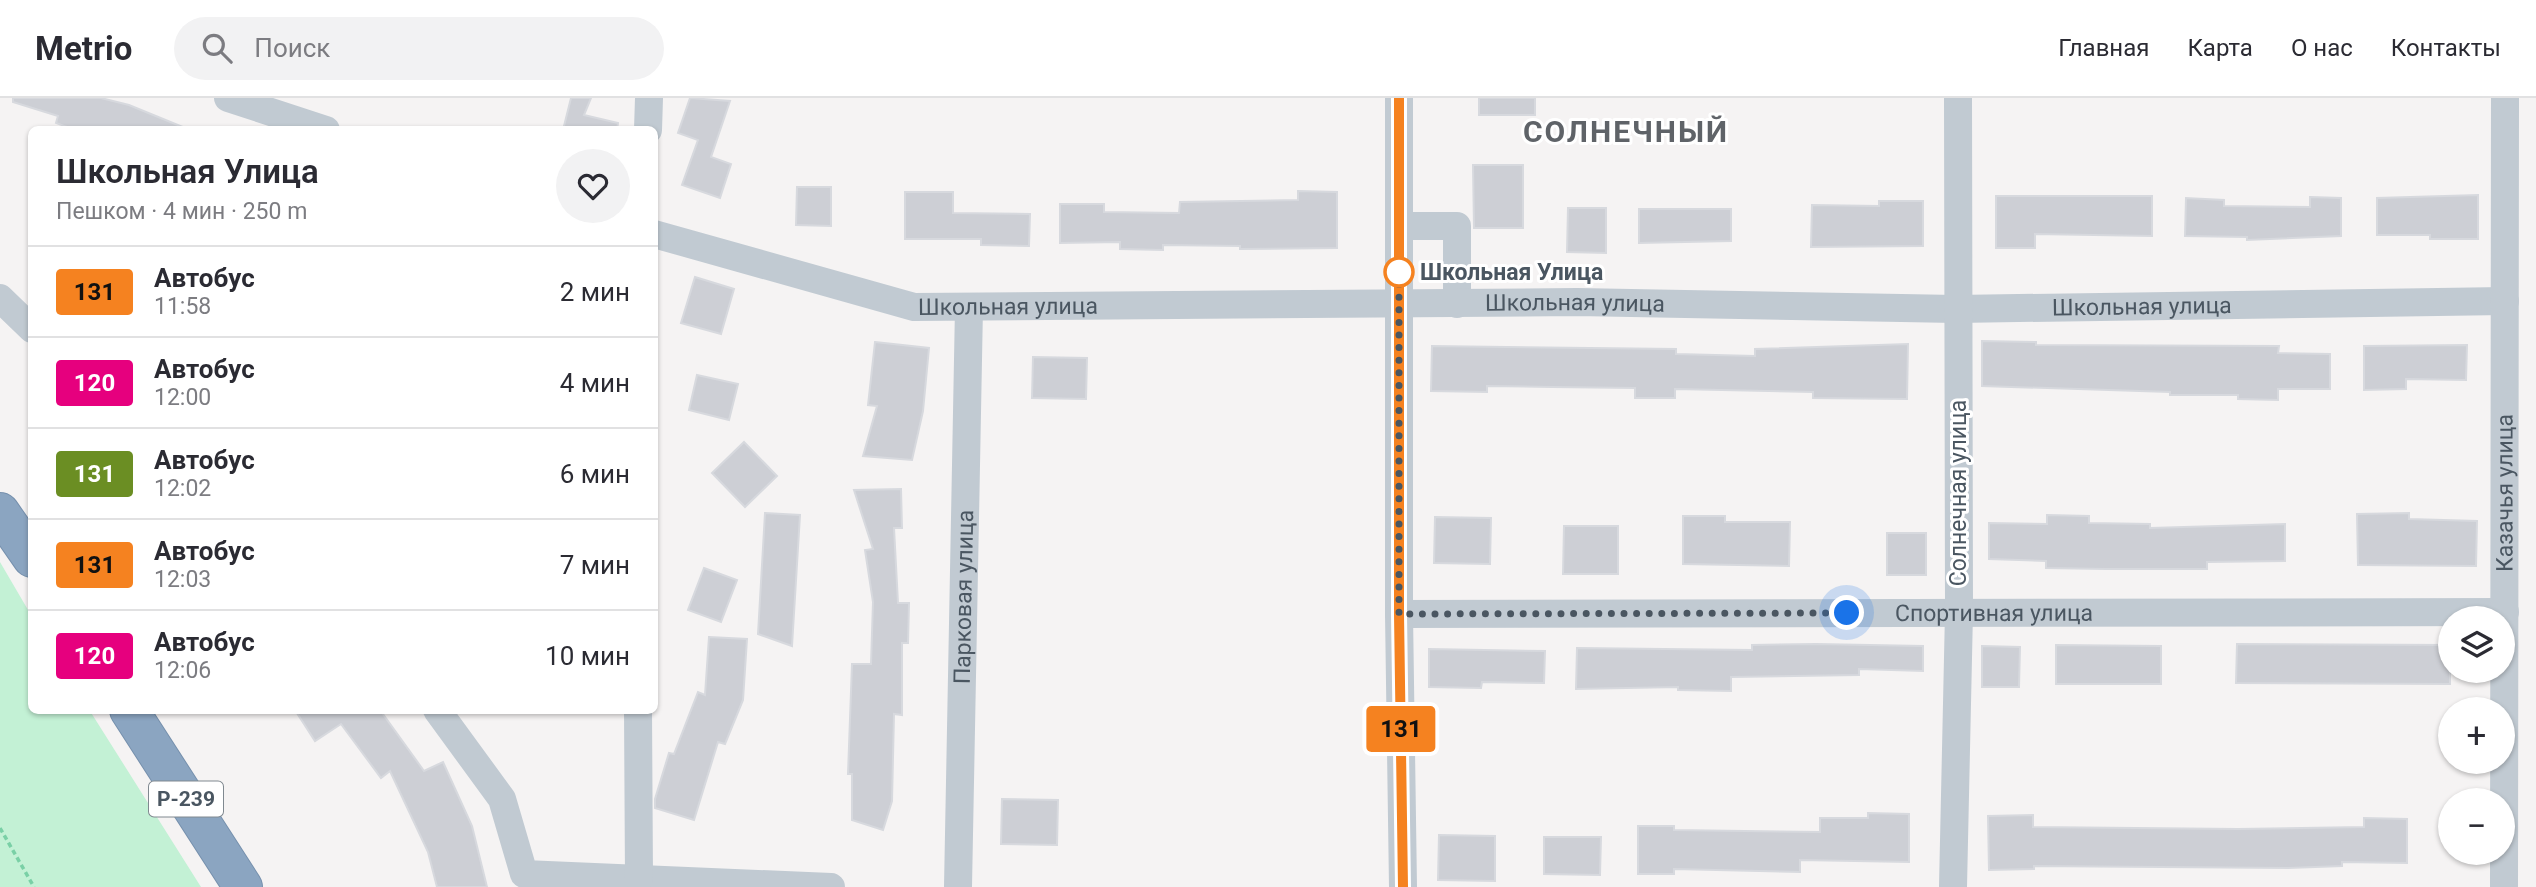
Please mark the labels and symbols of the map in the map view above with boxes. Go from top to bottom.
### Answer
district label: СОЛНЕЧНЫЙ [1523,114,1729,149]
marker: Школьная Улица [1384,257,1414,287]
place label: Школьная Улица [1420,259,1603,286]
street label: Школьная улица [1485,288,1665,317]
street label: Школьная улица [2052,291,2232,321]
street label: Школьная улица [918,292,1098,320]
street label: Солнечная улица [1945,400,1972,586]
street label: Казачья улица [2491,414,2518,572]
street label: Парковая улица [948,510,979,684]
your location [1829,595,1864,630]
street label: Спортивная улица [1895,599,2093,627]
line badge: 131 [1361,706,1441,752]
road number: Р-239 [149,782,223,816]

